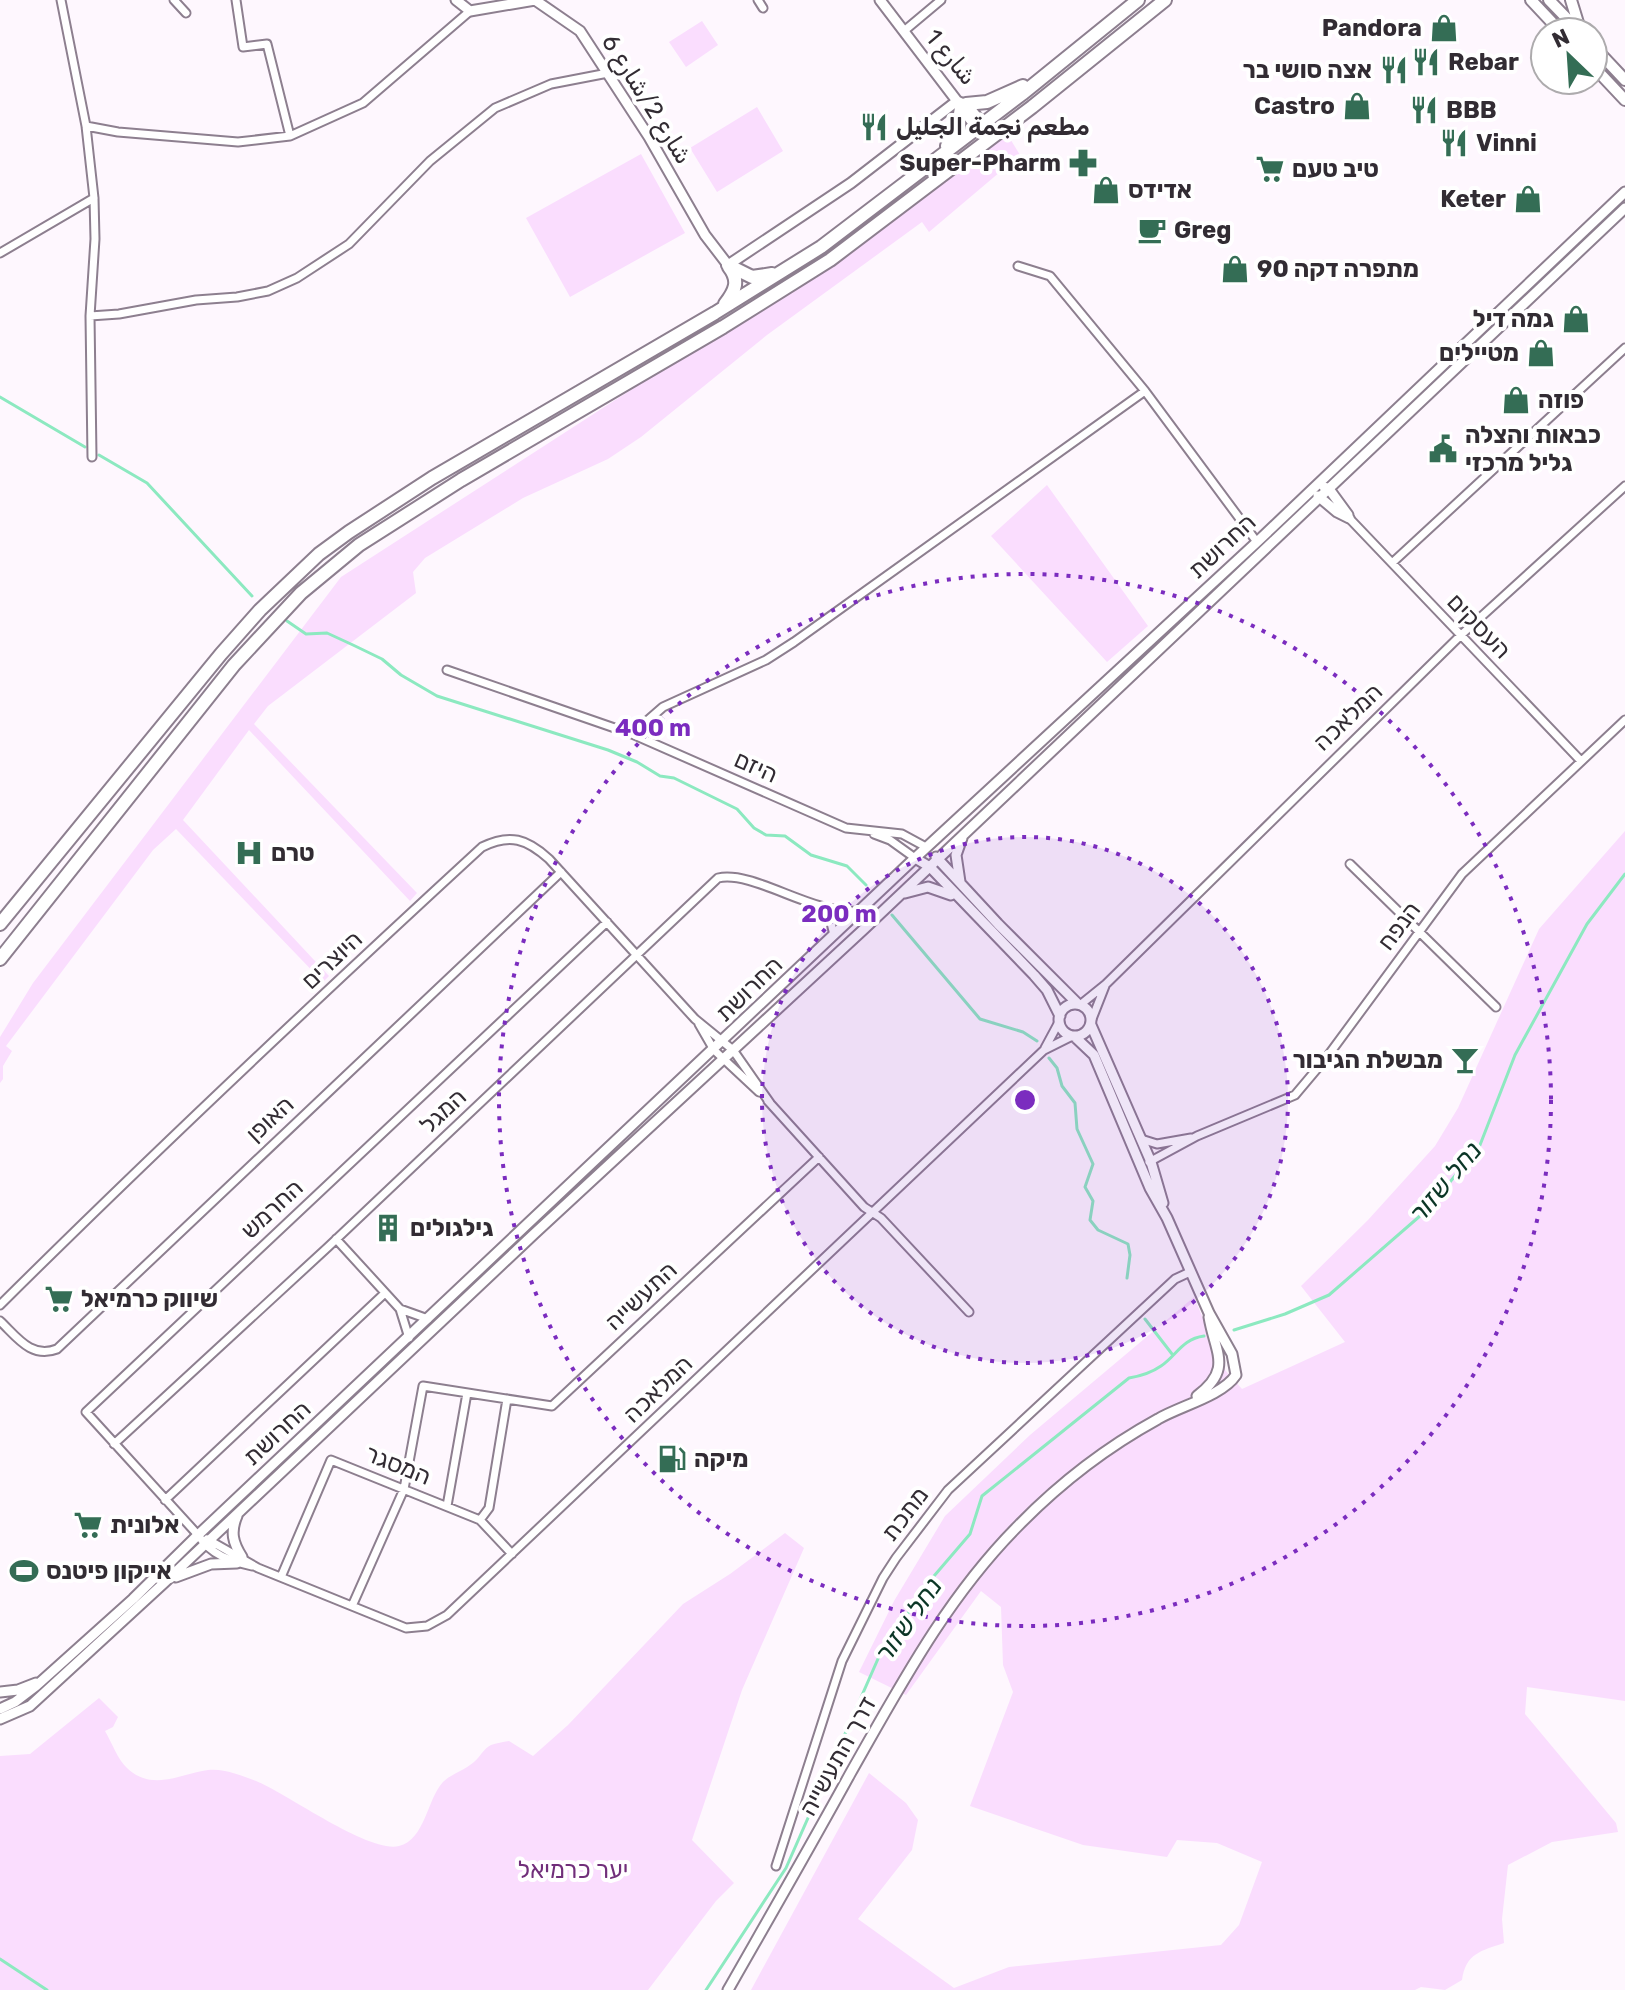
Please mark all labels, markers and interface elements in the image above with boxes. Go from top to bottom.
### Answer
shop icon: Pandora [1429,13,1459,43]
place label: Pandora [1322,14,1422,42]
north arrow [1529,16,1609,96]
street label: شارع 1 [918,23,982,92]
text: N [1548,23,1574,54]
street label: شارع 2/شارع 6 [594,29,698,170]
restaurant icon: Rebar [1411,47,1441,77]
place label: Rebar [1448,48,1519,76]
restaurant icon: אצה סושי בר [1379,55,1409,85]
place label: אצה סושי בר [1243,56,1372,84]
shop icon: Castro [1342,91,1372,121]
place label: Castro [1254,92,1335,120]
restaurant icon: BBB [1409,95,1439,125]
place label: BBB [1446,96,1497,124]
restaurant icon: مطعم نجمة الجليل [859,112,889,142]
place label: مطعم نجمة الجليل [896,113,1090,143]
restaurant icon: Vinni [1439,128,1469,158]
place label: Vinni [1476,129,1537,157]
pharmacy icon: Super-Pharm [1068,148,1098,178]
place label: Super-Pharm [900,149,1061,177]
supermarket icon: טיב טעם [1255,154,1285,184]
place label: טיב טעם [1292,155,1379,183]
shop icon: אדידס [1091,175,1121,205]
place label: אדידס [1128,176,1192,204]
shop icon: Keter [1513,184,1543,214]
place label: Keter [1440,185,1506,213]
cafe icon: Greg [1137,215,1167,245]
place label: Greg [1174,216,1232,244]
shop icon: מתפרה דקה 90 [1220,254,1250,284]
place label: מתפרה דקה 90 [1257,255,1419,283]
shop icon: גמה דיל [1561,304,1591,334]
place label: גמה דיל [1473,305,1554,333]
shop icon: מטיילים [1526,338,1556,368]
place label: מטיילים [1439,339,1519,367]
shop icon: פוזה [1501,385,1531,415]
place label: פוזה [1538,386,1584,414]
place label: כבאות והצלה גליל מרכזי [1465,421,1601,477]
public building icon: כבאות והצלה גליל מרכזי [1428,434,1458,464]
street label: החרושת [1183,508,1261,584]
street label: העסקים [1441,588,1517,664]
street label: המלאכה [1308,677,1388,757]
text: 400 m [615,714,691,742]
street label: היזם [730,745,782,789]
hospital icon: טרם [234,838,264,868]
place label: טרם [271,839,315,867]
street label: הנפח [1372,896,1426,956]
text: 200 m [801,900,877,928]
street label: היוצרים [296,925,368,995]
street label: החרושת [710,951,788,1027]
bar icon: מבשלת הגיבור [1450,1045,1480,1075]
place label: מבשלת הגיבור [1292,1046,1443,1074]
street label: המגל [414,1083,472,1139]
centre of rings [1011,1086,1039,1114]
street label: האופן [241,1090,299,1148]
water label: נחל שזור [1403,1136,1488,1229]
street label: החרמש [235,1173,309,1245]
building icon: גילגולים [373,1213,403,1243]
place label: גילגולים [410,1214,494,1242]
street label: התעשייה [599,1256,683,1336]
supermarket icon: שיווק כרמיאל [44,1284,74,1314]
place label: שיווק כרמיאל [81,1285,218,1313]
street label: המלאכה [618,1349,698,1429]
street label: החרושת [238,1395,316,1471]
street label: המסגר [361,1439,435,1491]
fuel station icon: מיקה [657,1444,687,1474]
place label: מיקה [694,1445,748,1473]
street label: מתכת [876,1482,934,1546]
supermarket icon: אלונית [73,1510,103,1540]
place label: אלונית [110,1511,179,1539]
sports icon: אייקון פיטנס [9,1556,39,1586]
place label: אייקון פיטנס [46,1557,172,1585]
water label: נחל שזור [868,1572,949,1668]
street label: דרך התעשייה [794,1691,882,1821]
park label: יער כרמיאל [518,1856,628,1884]

